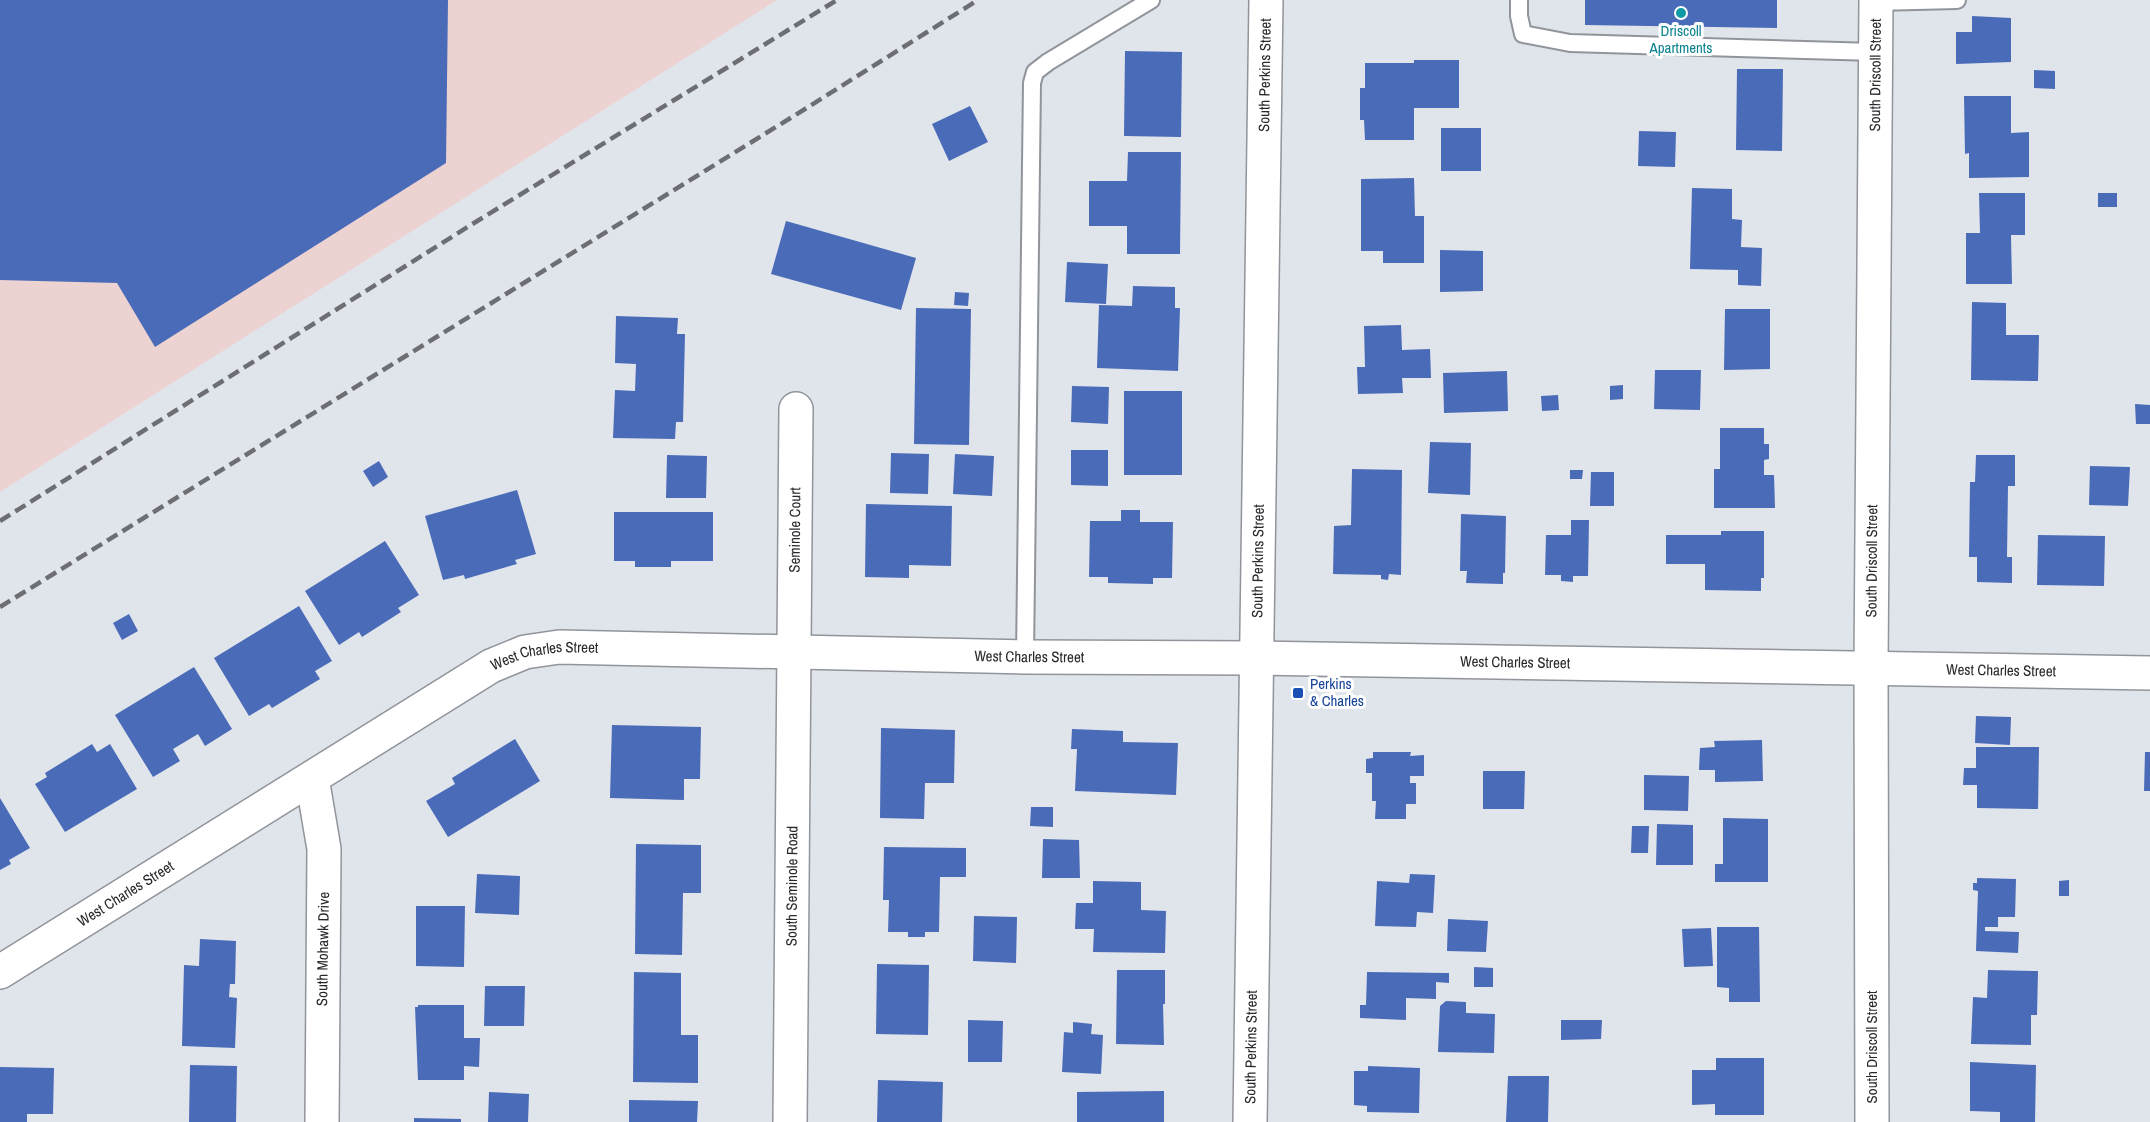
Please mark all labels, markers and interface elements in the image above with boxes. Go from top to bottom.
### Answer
marker: Driscoll Apartments [1674,6,1688,20]
street label: South Perkins Street [1253,18,1276,132]
street label: South Driscoll Street [1864,18,1886,132]
place label: Driscoll Apartments [1649,20,1712,58]
street label: Seminole Court [784,487,805,573]
street label: South Perkins Street [1246,504,1269,618]
street label: South Driscoll Street [1860,504,1882,618]
street label: West Charles Street [487,636,599,675]
street label: West Charles Street [974,645,1085,667]
street label: West Charles Street [1460,650,1571,673]
street label: West Charles Street [1946,659,2057,681]
place label: Perkins & Charles [1310,673,1364,711]
marker: Perkins & Charles [1291,686,1305,700]
street label: South Seminole Road [780,826,802,946]
street label: West Charles Street [73,855,178,931]
street label: South Mohawk Drive [311,892,334,1006]
street label: South Perkins Street [1239,989,1262,1104]
street label: South Driscoll Street [1861,990,1882,1103]

